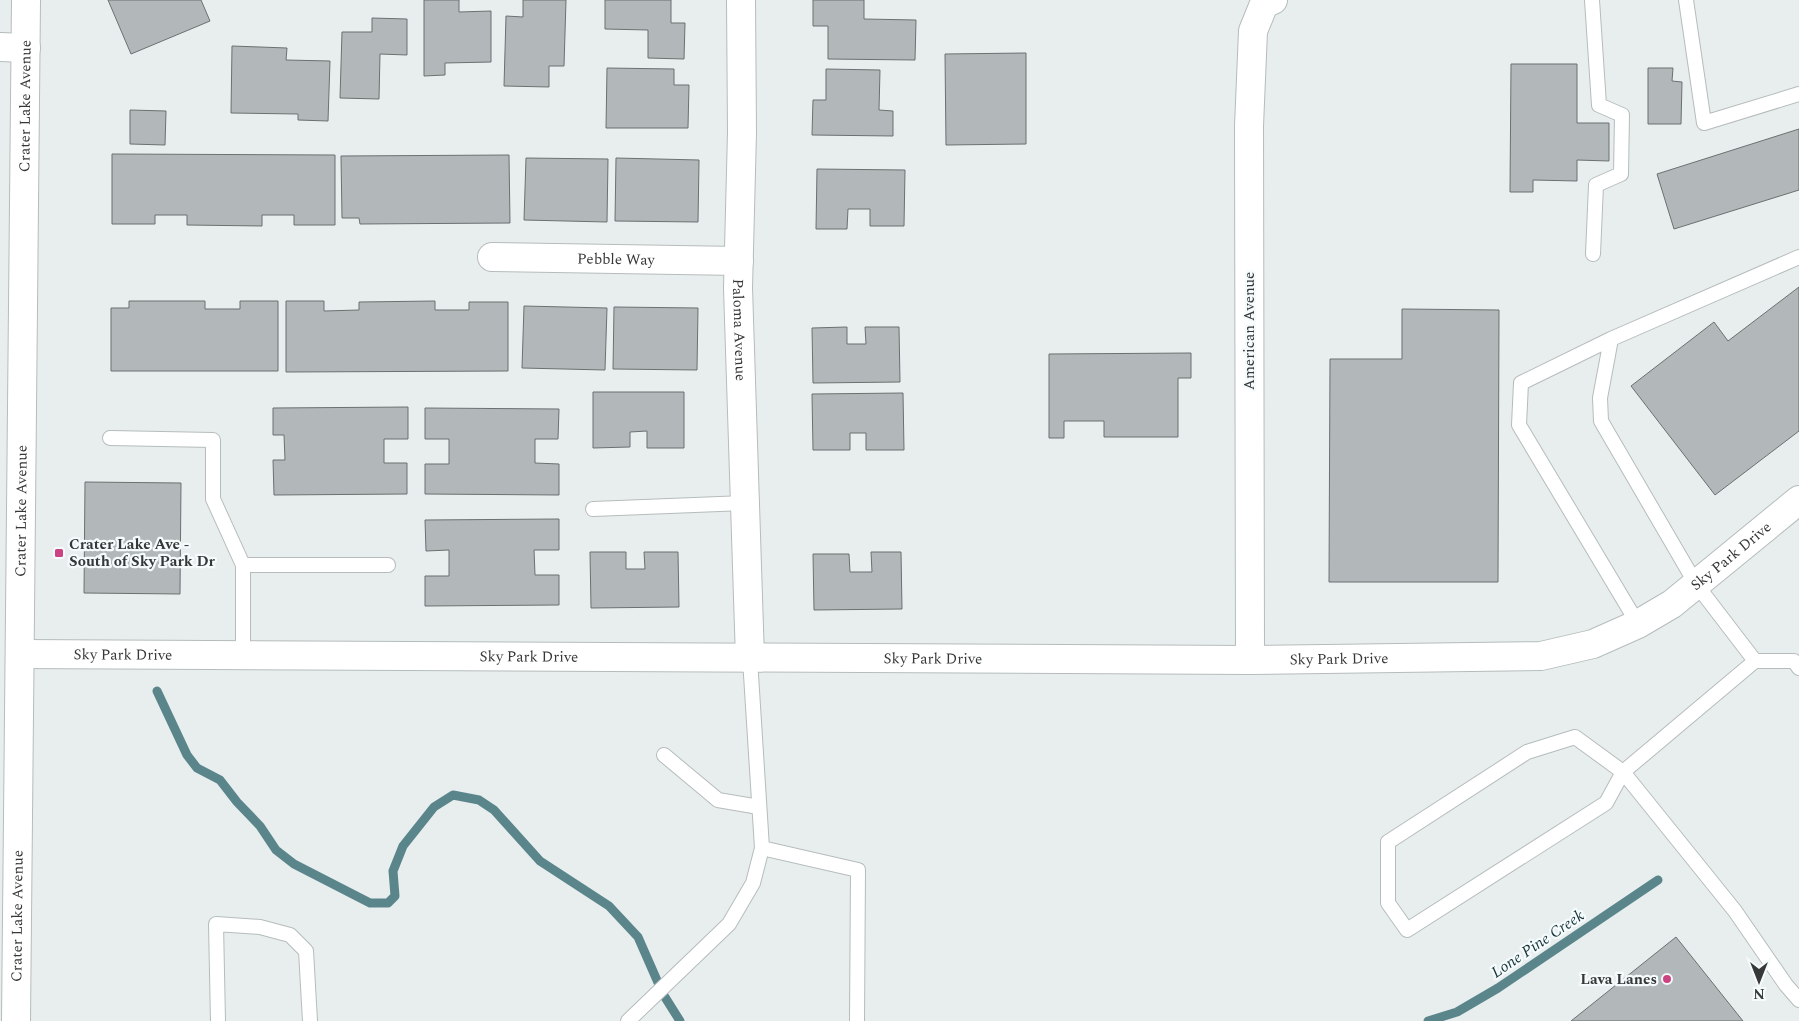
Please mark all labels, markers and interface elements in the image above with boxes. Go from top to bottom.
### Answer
street label: Crater Lake Avenue [13,40,38,172]
street label: Pebble Way [577,247,656,272]
street label: American Avenue [1238,272,1261,390]
street label: Paloma Avenue [726,278,752,382]
street label: Crater Lake Avenue [9,445,34,577]
street label: Sky Park Drive [1686,516,1777,597]
place label: Crater Lake Ave - South of Sky Park Dr [69,533,216,573]
marker: Crater Lake Ave - South of Sky Park Dr [53,547,65,559]
street label: Sky Park Drive [74,643,172,667]
street label: Sky Park Drive [480,645,578,669]
street label: Sky Park Drive [884,647,982,671]
street label: Sky Park Drive [1289,647,1389,671]
street label: Crater Lake Avenue [5,850,30,982]
water label: Lone Pine Creek [1486,903,1589,984]
north arrow [1734,956,1784,1006]
place label: Lava Lanes [1580,968,1657,991]
marker: Lava Lanes [1661,973,1673,985]
text: N [1753,983,1765,1004]

